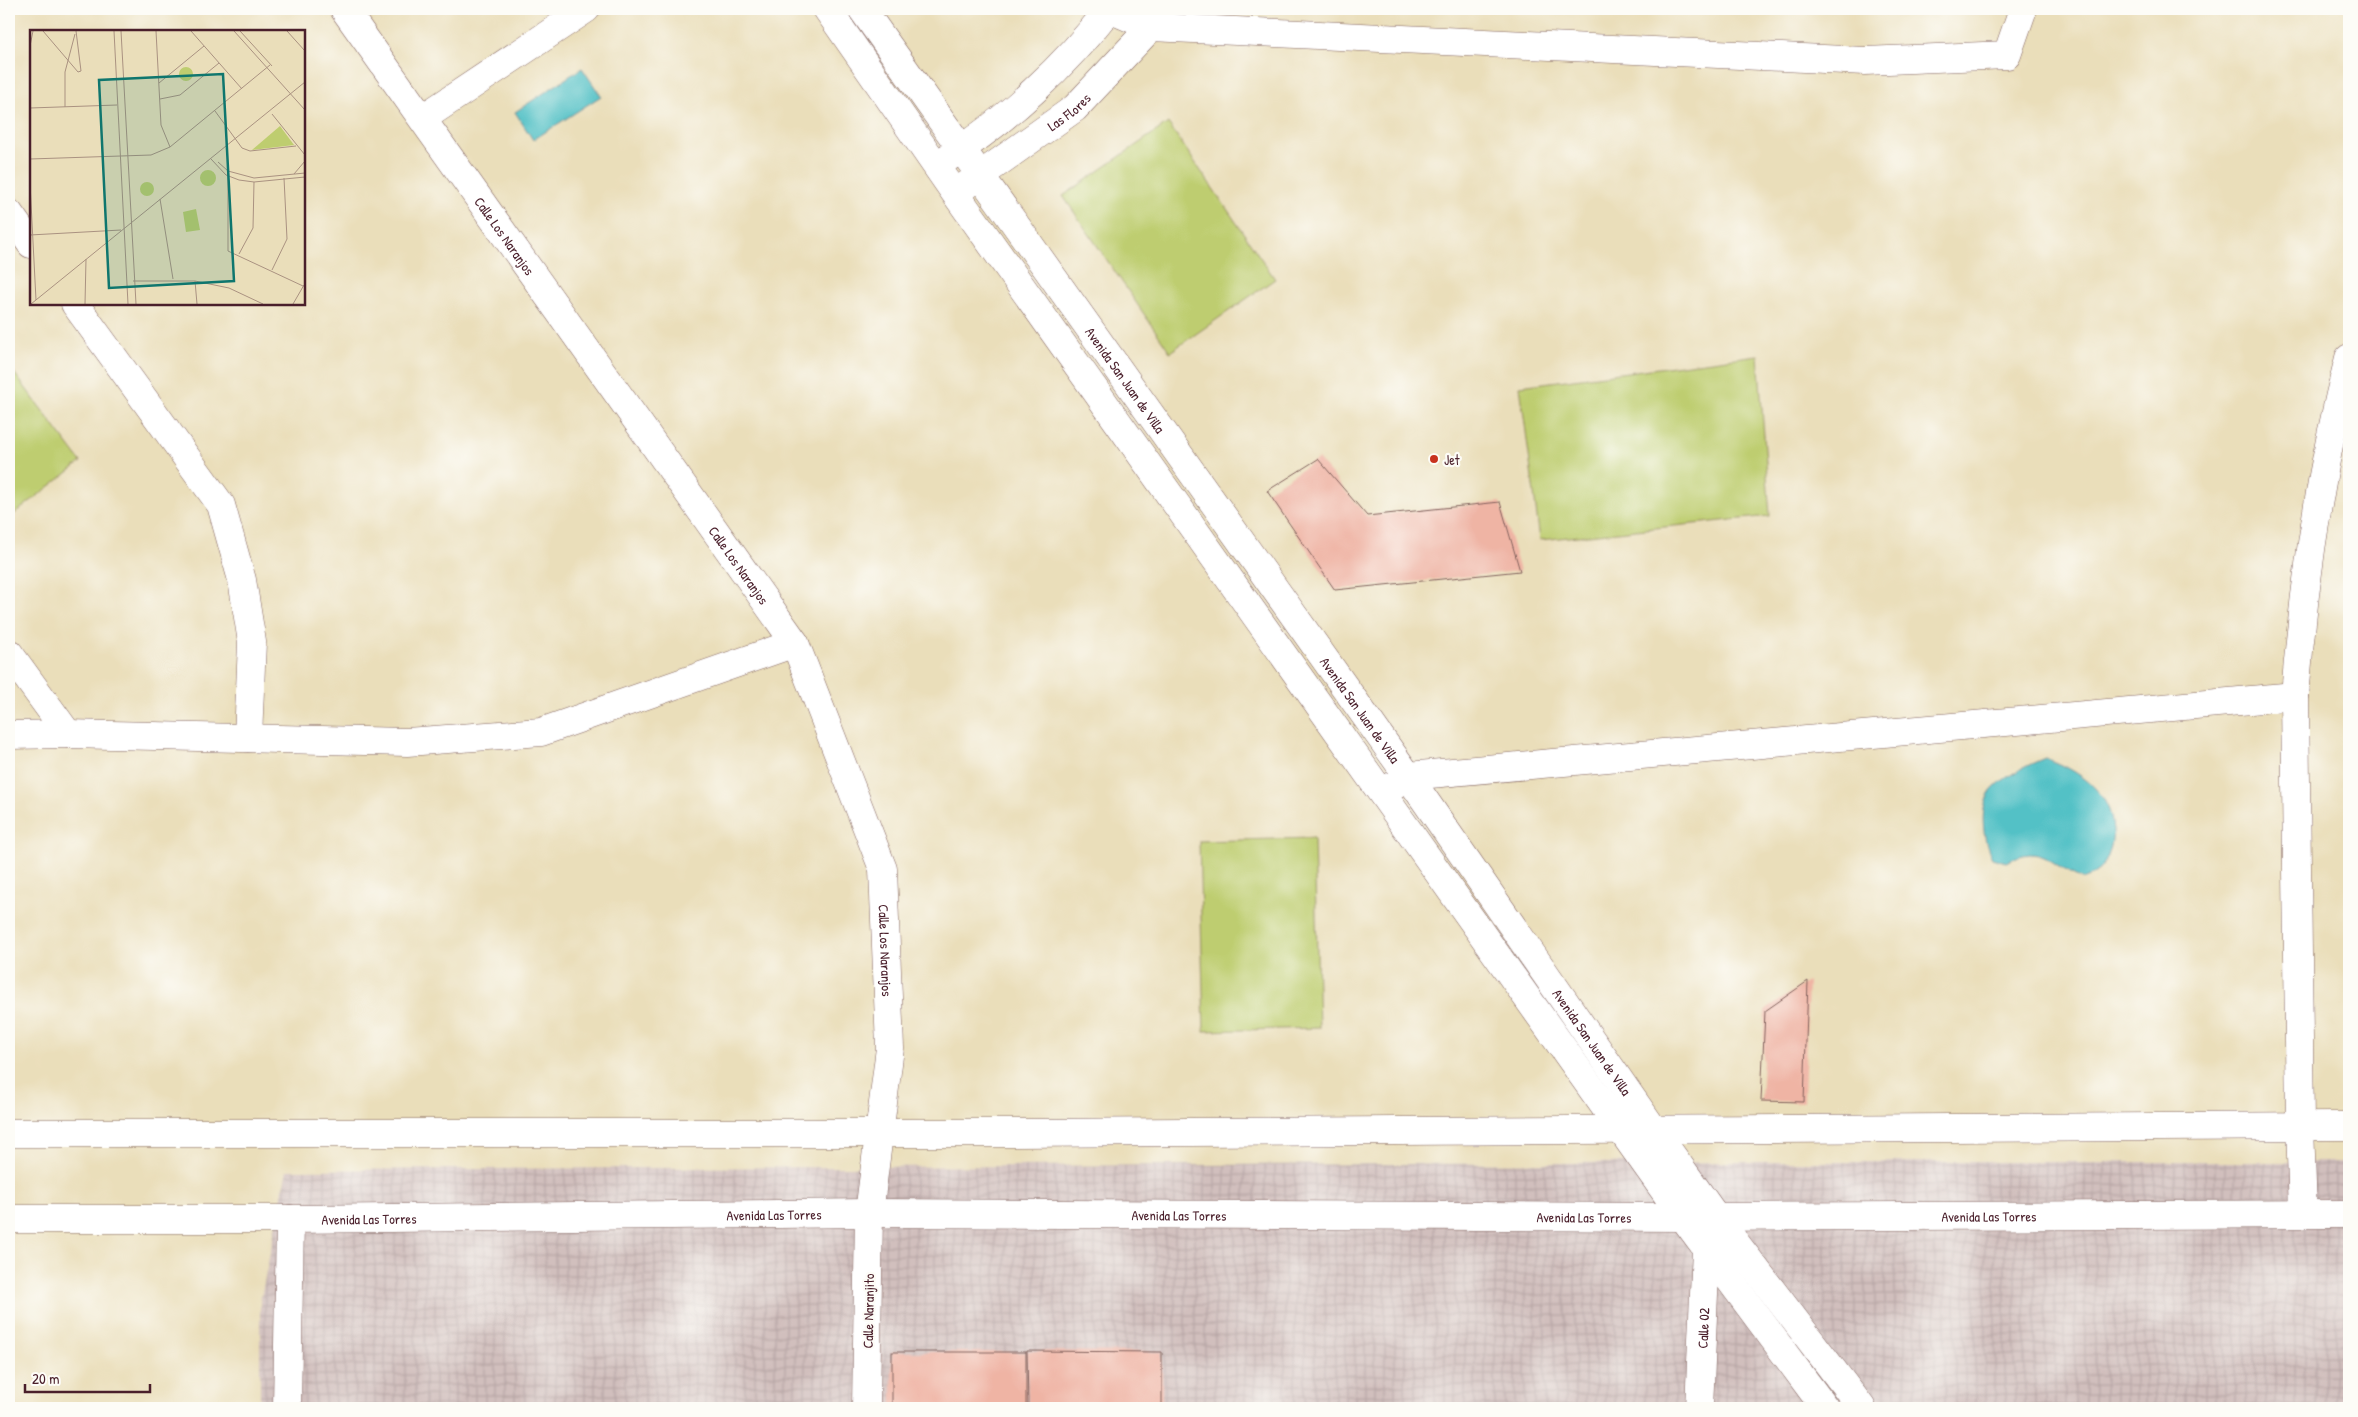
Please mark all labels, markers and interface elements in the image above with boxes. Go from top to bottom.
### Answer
inset map [30,30,305,305]
street label: Las Flores [1043,88,1094,135]
street label: Calle Los Naranjos [471,193,540,279]
street label: Avenida San Juan de Villa [1082,323,1170,437]
place label: Jet [1444,450,1460,469]
marker: Jet [1428,453,1440,465]
street label: Calle Los Naranjos [705,522,774,608]
street label: Avenida San Juan de Villa [1316,653,1405,767]
street label: Calle Los Naranjos [875,904,897,997]
street label: Avenida San Juan de Villa [1549,985,1637,1099]
street label: Avenida Las Torres [726,1204,822,1224]
street label: Avenida Las Torres [1131,1205,1227,1224]
street label: Avenida Las Torres [1941,1206,2037,1225]
street label: Avenida Las Torres [1536,1207,1632,1226]
street label: Avenida Las Torres [321,1208,417,1228]
street label: Calle Naranjito [858,1273,879,1349]
street label: Calle 02 [1692,1307,1713,1349]
scale bar [25,1362,150,1394]
text: 20 m [32,1368,59,1389]

